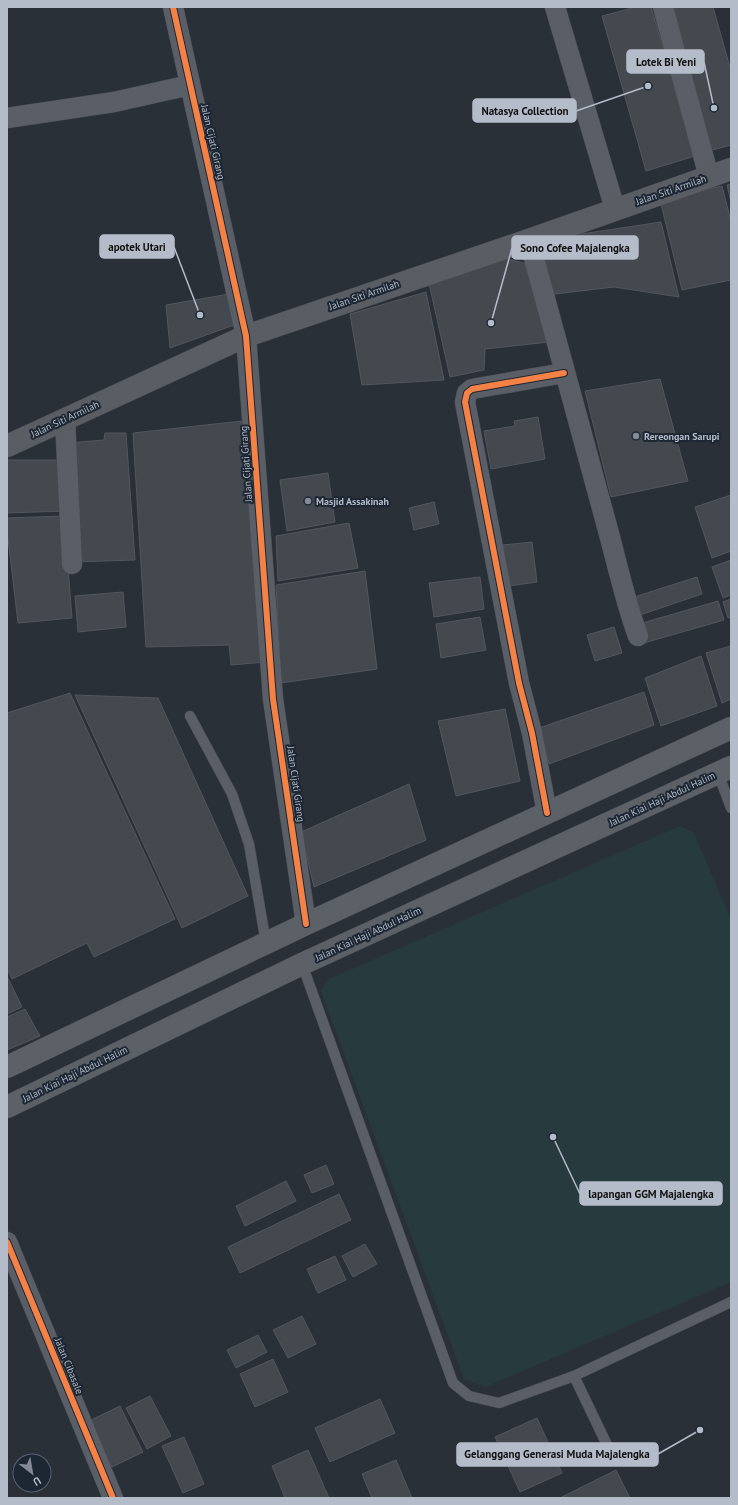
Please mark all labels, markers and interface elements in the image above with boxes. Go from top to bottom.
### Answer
callout: Lotek Bi Yeni [627,50,704,73]
text: Lotek Bi Yeni [636,55,696,69]
callout: Natasya Collection [473,99,576,122]
street label: Jalan Cijati Girang [198,102,228,181]
text: Natasya Collection [481,104,569,118]
street label: Jalan Siti Armilah [633,172,708,208]
callout: apotek Utari [100,235,174,258]
callout: Sono Cofee Majalengka [512,236,638,259]
text: apotek Utari [108,240,166,254]
text: Sono Cofee Majalengka [520,241,630,255]
street label: Jalan Siti Armilah [326,277,401,313]
street label: Jalan Siti Armilah [28,398,101,441]
street label: Jalan Cijati Girang [237,425,255,504]
place label: Rereongan Sarupi [644,430,720,443]
marker: Rereongan Sarupi [631,431,641,441]
place label: Masjid Assakinah [316,495,389,508]
marker: Masjid Assakinah [303,496,313,506]
street label: Jalan Cijati Girang [284,744,308,823]
street label: Jalan Kiai Haji Abdul Halim [606,769,717,830]
street label: Jalan Kiai Haji Abdul Halim [312,904,423,965]
street label: Jalan Kiai Haji Abdul Halim [19,1043,130,1106]
callout: lapangan GGM Majalengka [580,1182,722,1205]
text: lapangan GGM Majalengka [588,1187,714,1201]
street label: Jalan Cibasale [51,1335,86,1396]
callout: Gelanggang Generasi Muda Majalengka [457,1443,658,1466]
text: Gelanggang Generasi Muda Majalengka [464,1447,650,1461]
north arrow [12,1453,52,1493]
text: U [31,1474,44,1489]

